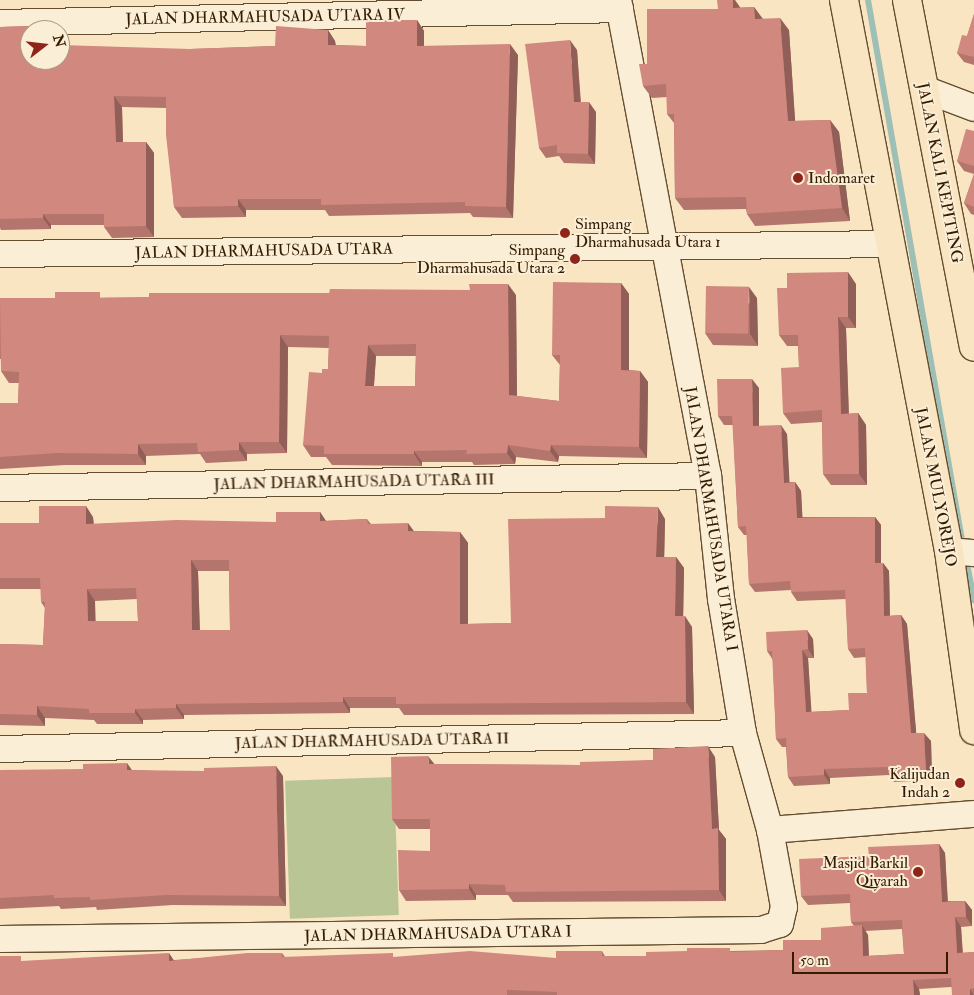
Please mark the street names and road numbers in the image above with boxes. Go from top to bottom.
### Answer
street label: JALAN DHARMAHUSADA UTARA IV [125,5,405,29]
street label: JALAN KALI KEPITING [913,81,967,265]
street label: JALAN DHARMAHUSADA UTARA [135,239,393,263]
street label: JALAN DHARMAHUSADA UTARA I [681,385,741,653]
street label: JALAN MULYOREJO [911,406,961,568]
street label: JALAN DHARMAHUSADA UTARA III [213,470,495,494]
street label: JALAN DHARMAHUSADA UTARA II [235,729,509,753]
street label: JALAN DHARMAHUSADA UTARA I [304,922,572,946]

